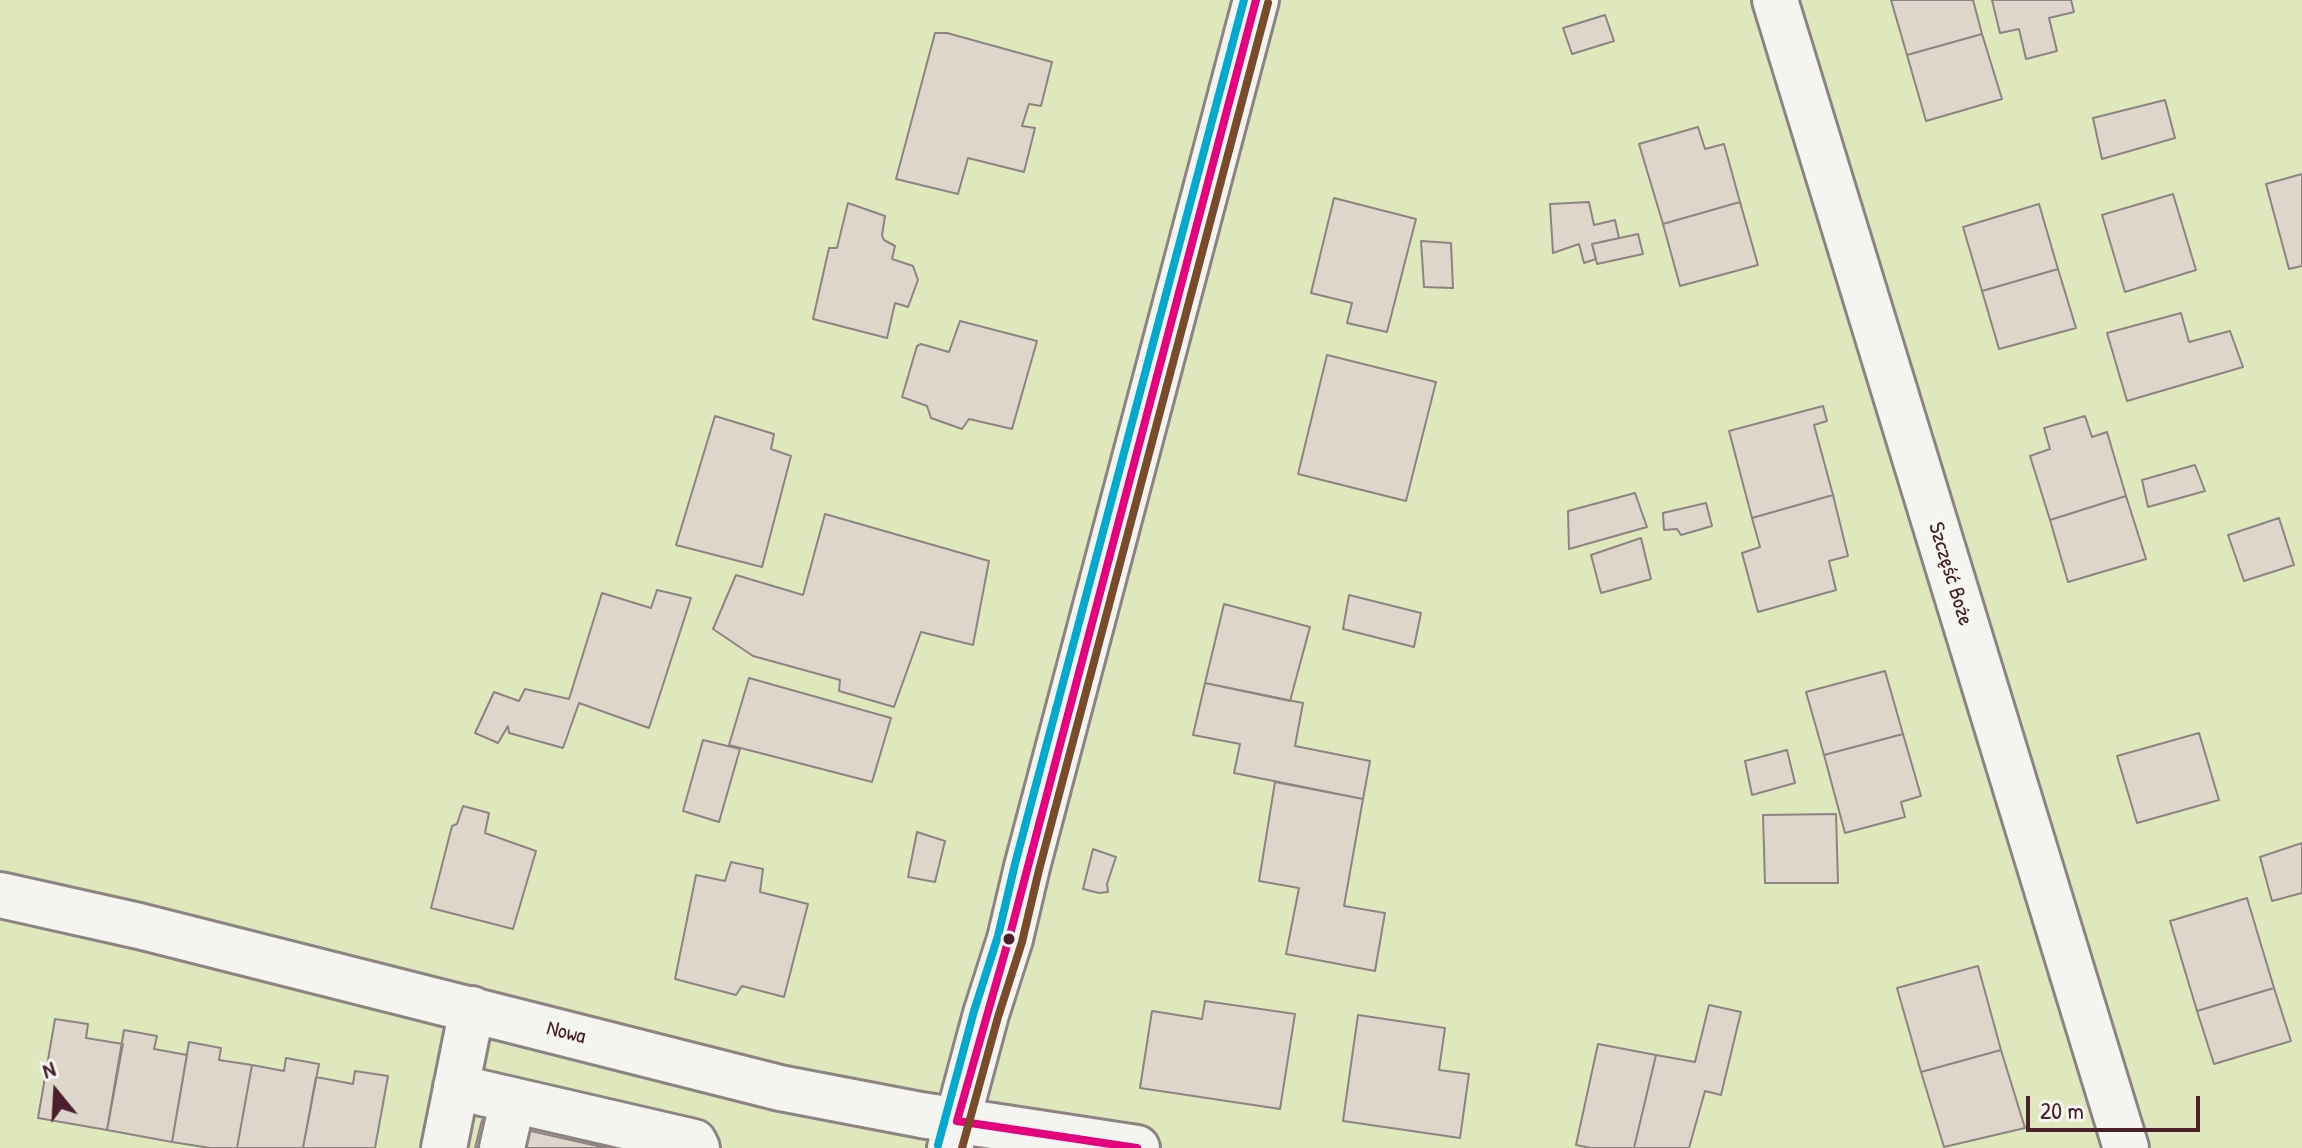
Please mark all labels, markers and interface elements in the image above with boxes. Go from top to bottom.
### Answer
street label: Szczęść Boże [1922,519,1978,629]
unlabelled marker [1001,931,1017,947]
street label: Nowa [544,1015,588,1051]
north arrow [16,1052,96,1132]
text: N [38,1053,59,1085]
scale bar [2030,1080,2204,1130]
text: 20 m [2040,1094,2084,1126]

